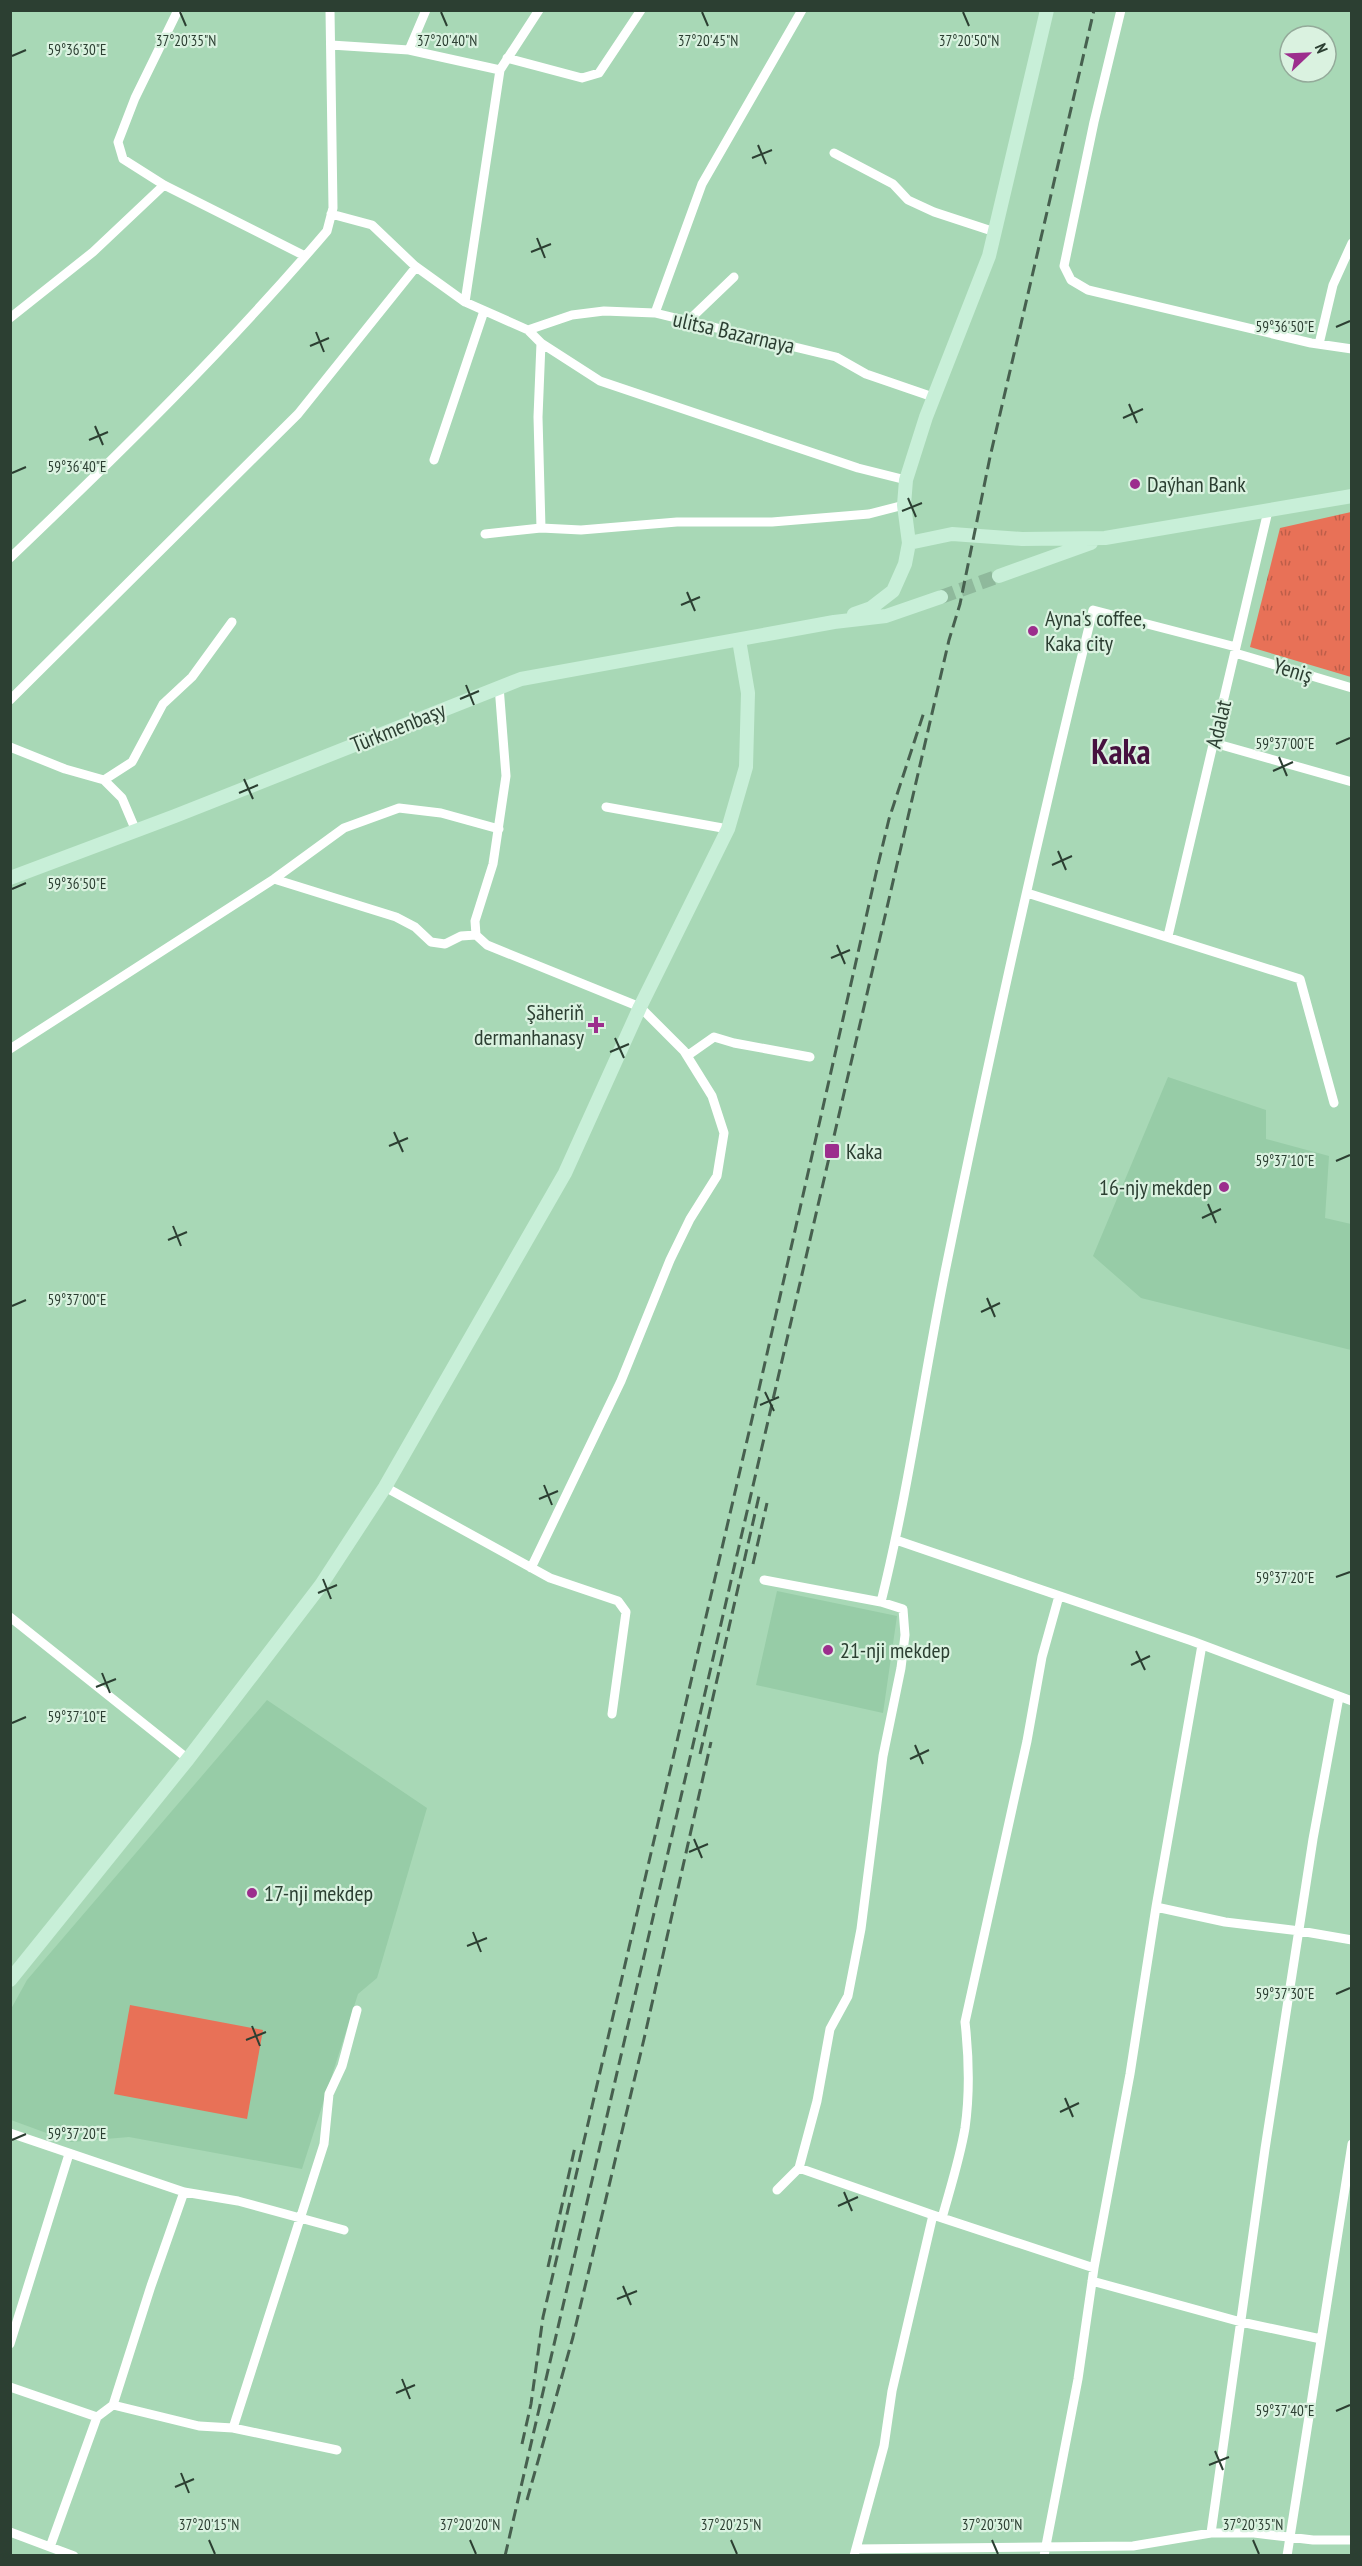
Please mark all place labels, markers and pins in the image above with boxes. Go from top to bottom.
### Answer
place label: Daýhan Bank [1147,470,1246,498]
marker: Daýhan Bank [1128,477,1142,491]
place label: Ayna's coffee, Kaka city [1045,604,1146,657]
marker: Ayna's coffee, Kaka city [1026,624,1040,638]
place label: Şäheriň dermanhanasy [474,998,585,1051]
marker: Şäheriň dermanhanasy [589,1018,603,1032]
place label: Kaka [846,1137,883,1165]
marker: Kaka [823,1142,841,1160]
place label: 16-njy mekdep [1099,1173,1212,1201]
marker: 16-njy mekdep [1217,1180,1231,1194]
place label: 21-nji mekdep [840,1636,950,1664]
marker: 21-nji mekdep [821,1643,835,1657]
place label: 17-nji mekdep [264,1879,373,1907]
marker: 17-nji mekdep [245,1886,259,1900]

